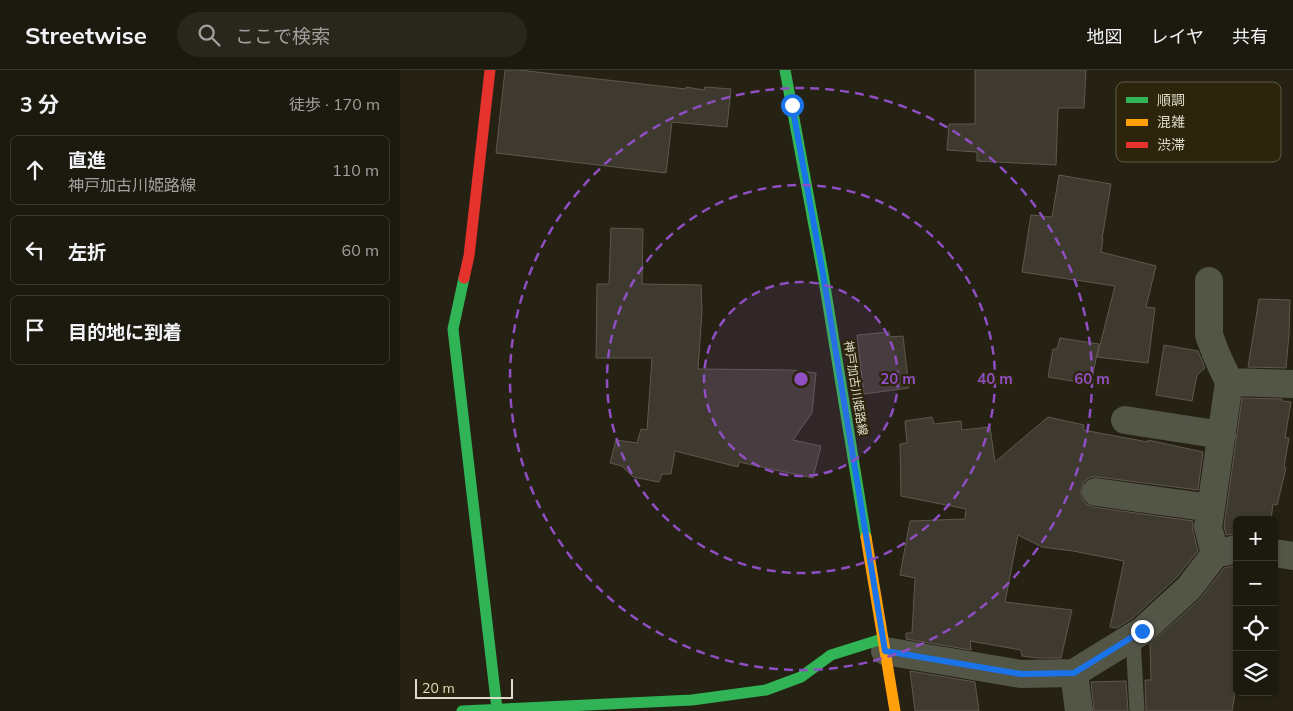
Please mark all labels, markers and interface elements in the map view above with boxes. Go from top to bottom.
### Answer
search box [177,12,527,57]
text: Streetwise [25,20,147,50]
icon: search [195,21,223,49]
text: ここで検索 [235,24,330,48]
text: 地図 [1087,25,1123,48]
text: レイヤ [1151,25,1204,48]
text: 共有 [1232,25,1268,48]
legend [1116,82,1281,162]
text: 3 分 [20,91,59,117]
text: 順調 [1157,91,1185,109]
text: 徒歩 · 170 m [289,94,380,114]
route start [781,94,804,117]
text: 混雑 [1157,113,1185,131]
text: 渋滞 [1157,136,1185,154]
text: 直進 [68,148,106,172]
icon: ahead [21,156,49,184]
text: 110 m [332,160,379,180]
text: 神戸加古川姫路線 [68,175,196,195]
icon: left [21,236,49,264]
text: 左折 [68,240,106,264]
text: 60 m [342,240,379,260]
icon: arrive [21,316,49,344]
text: 目的地に到着 [68,320,182,344]
street label: 神戸加古川姫路線 [841,339,871,437]
text: 20 m [880,369,916,388]
text: 40 m [977,369,1013,388]
text: 60 m [1074,369,1110,388]
centre of rings [792,370,810,388]
map controls [1233,516,1278,696]
button: + [1233,516,1278,561]
button: − [1233,561,1278,606]
button: locate [1233,606,1278,651]
route end [1131,620,1154,643]
button: layers [1233,651,1278,696]
scale bar [415,676,512,699]
text: 20 m [422,679,455,697]

